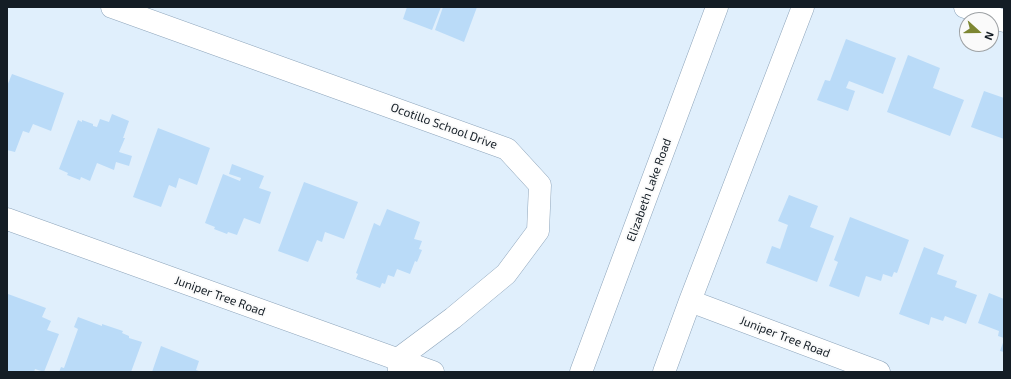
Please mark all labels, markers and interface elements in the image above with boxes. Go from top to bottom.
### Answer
north arrow [959,12,999,52]
text: N [982,30,997,42]
street label: Ocotillo School Drive [389,100,499,152]
street label: Elizabeth Lake Road [624,136,674,244]
street label: Juniper Tree Road [173,273,267,319]
street label: Juniper Tree Road [738,313,832,361]

